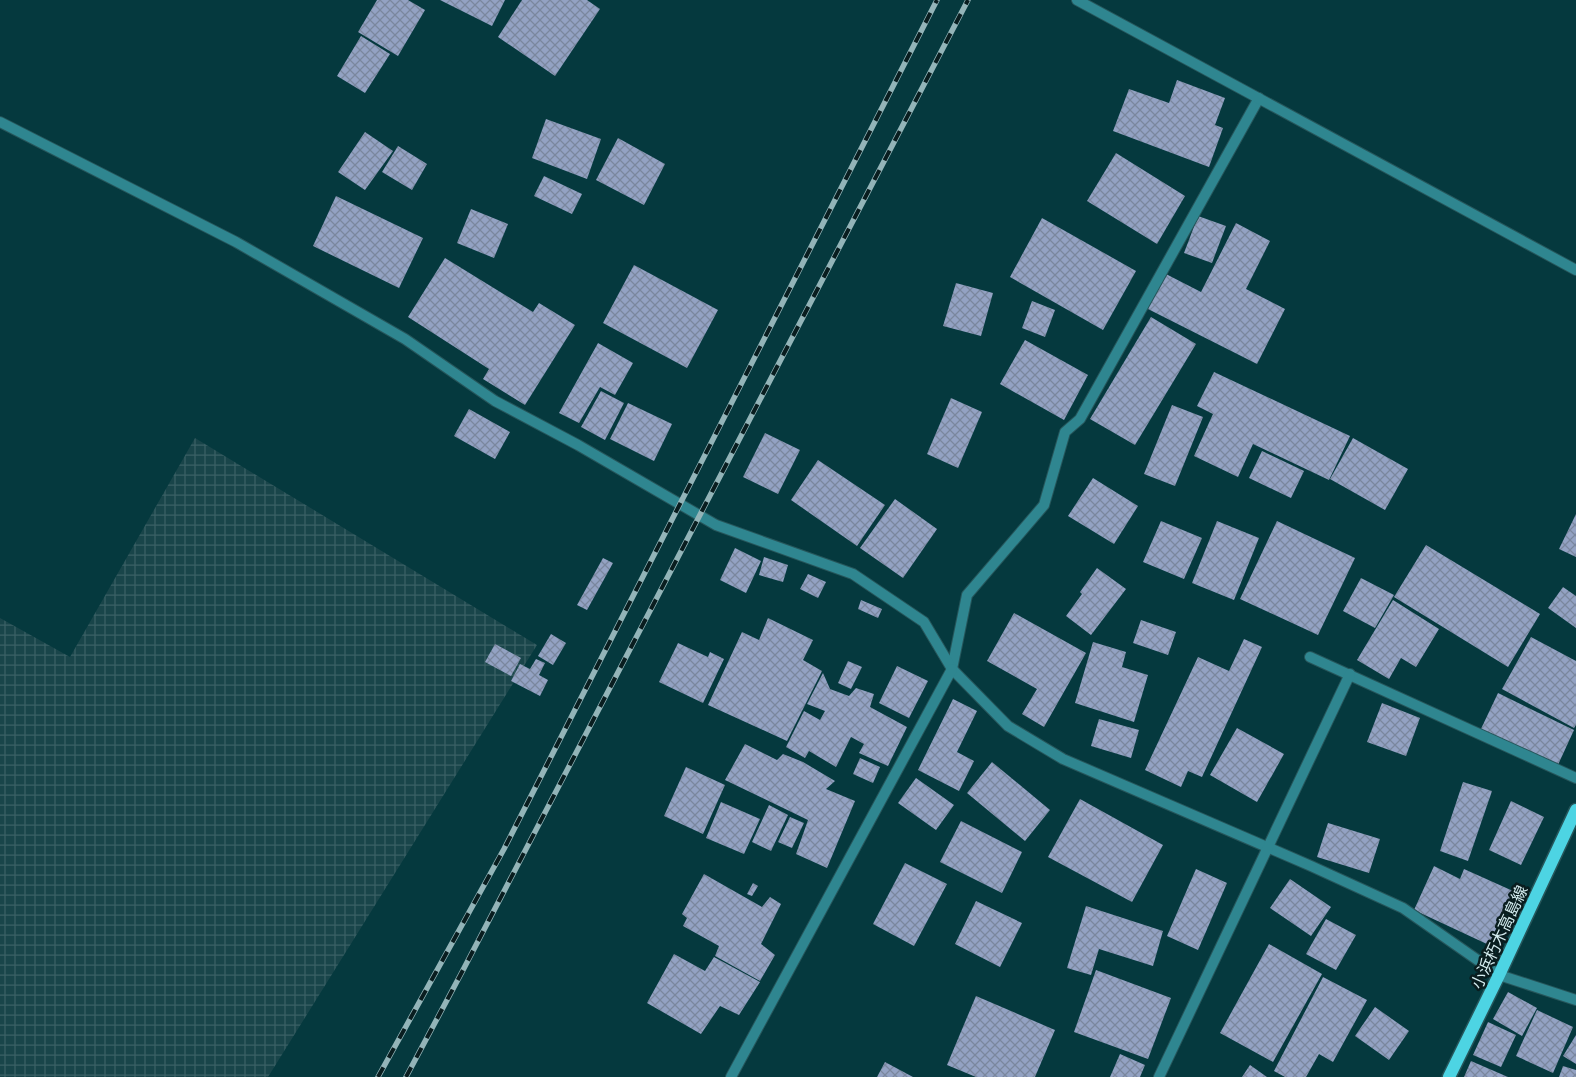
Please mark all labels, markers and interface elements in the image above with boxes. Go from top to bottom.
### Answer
street label: 小浜朽木高島線 [1465,882,1533,992]

